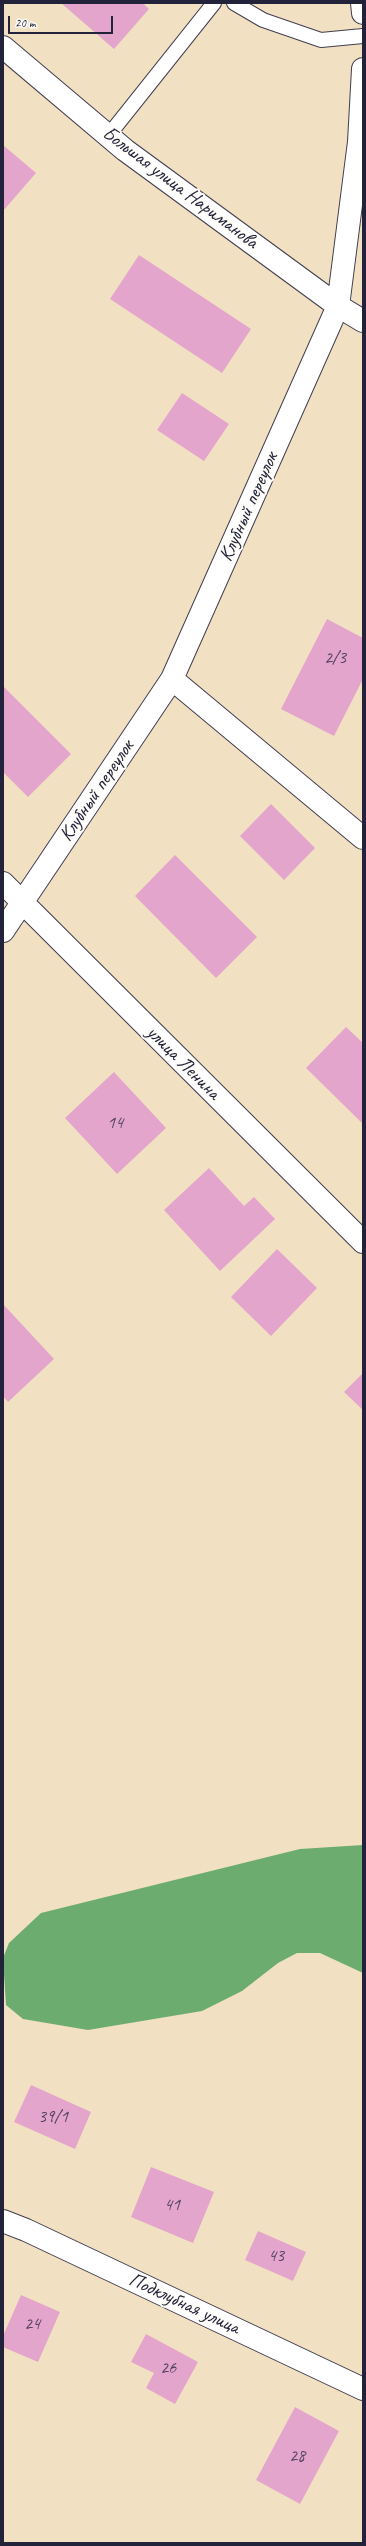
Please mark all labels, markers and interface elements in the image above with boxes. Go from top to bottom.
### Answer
scale bar [10,8,115,34]
text: 20 m [15,15,35,31]
street label: Большая улица Нариманова [97,122,263,254]
street label: Клубный переулок [214,449,284,565]
house number: 2/3 [324,647,346,669]
street label: Клубный переулок [54,736,140,846]
street label: улица Ленина [141,1021,225,1105]
house number: 14 [107,1112,123,1134]
house number: 39/1 [38,2106,68,2128]
house number: 41 [164,2194,180,2216]
house number: 43 [268,2245,284,2267]
street label: Подклубная улица [125,2268,243,2340]
house number: 24 [24,2313,40,2335]
house number: 26 [160,2357,176,2379]
house number: 28 [289,2445,305,2467]

